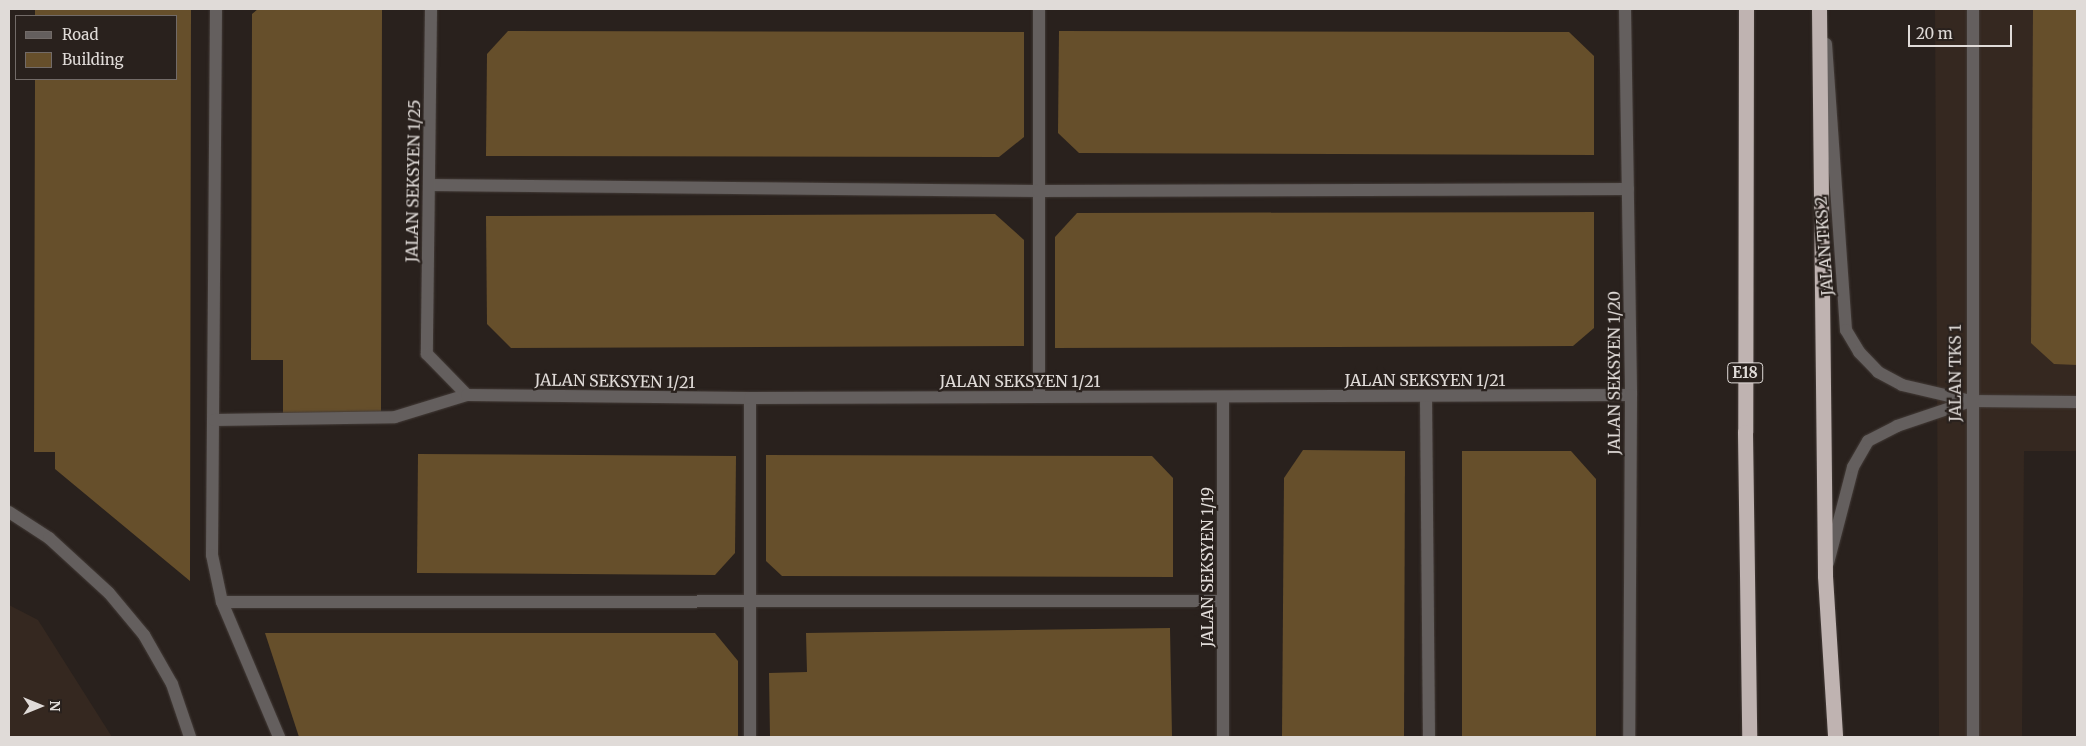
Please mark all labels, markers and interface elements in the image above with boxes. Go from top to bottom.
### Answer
legend [15,15,178,80]
scale bar [1911,15,2015,47]
text: 20 m [1916,24,1953,43]
text: Road [62,25,98,44]
text: Building [62,50,124,69]
street label: JALAN SEKSYEN 1/25 [402,99,424,263]
street label: JALAN TKS 2 [1811,196,1837,296]
street label: JALAN SEKSYEN 1/20 [1604,291,1624,455]
street label: JALAN TKS 1 [1945,324,1965,422]
road number: E18 [1726,360,1764,386]
street label: JALAN SEKSYEN 1/21 [534,370,696,392]
street label: JALAN SEKSYEN 1/21 [1345,370,1505,390]
street label: JALAN SEKSYEN 1/21 [940,371,1100,391]
street label: JALAN SEKSYEN 1/19 [1197,487,1217,647]
north arrow [15,681,65,731]
text: N [46,700,64,712]

